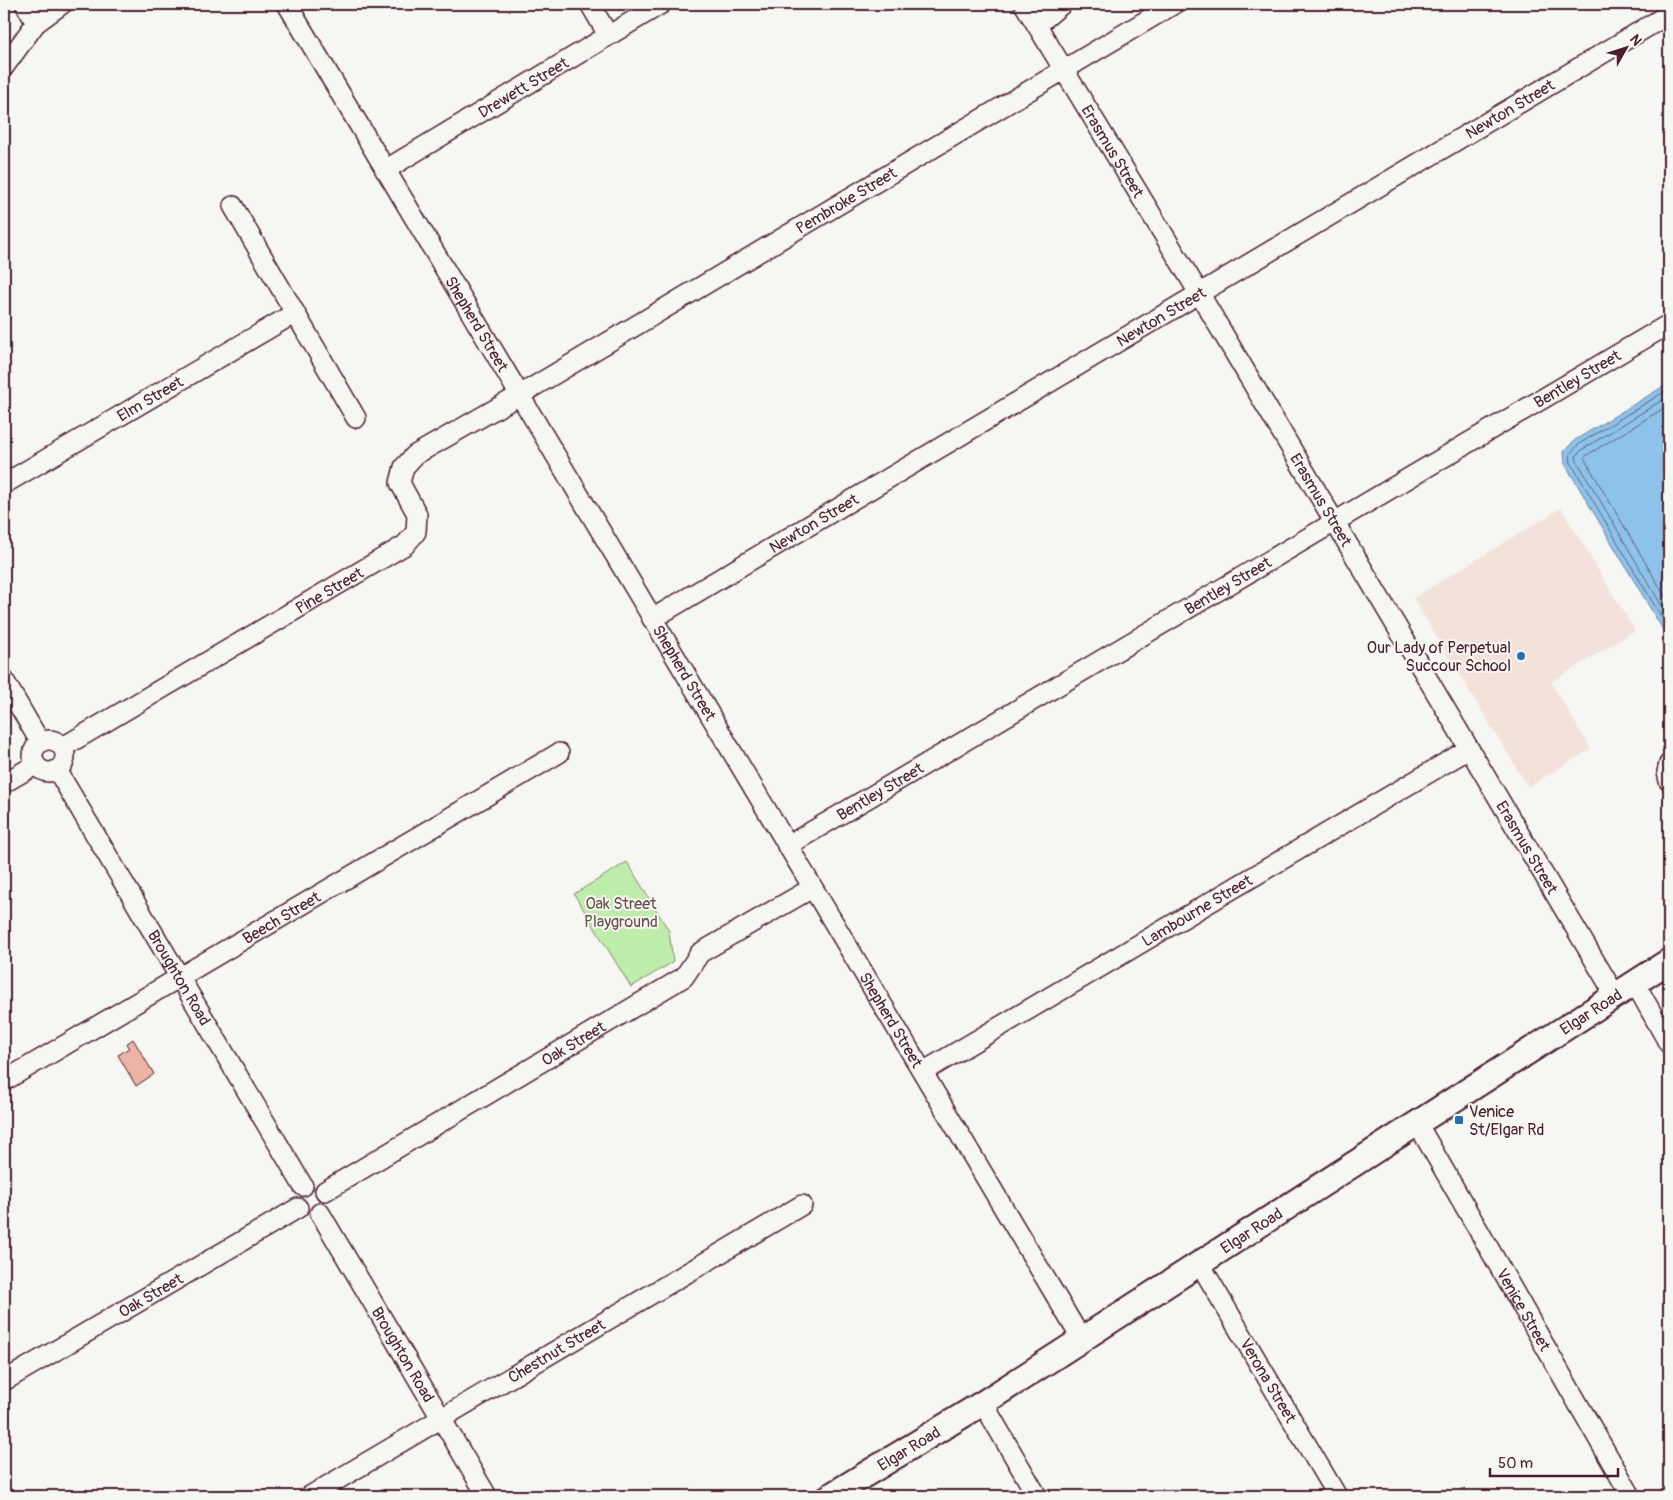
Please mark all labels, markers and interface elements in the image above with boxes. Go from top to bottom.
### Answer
north arrow [1600,22,1650,72]
text: N [1626,31,1645,49]
street label: Drewett Street [475,53,573,123]
street label: Newton Street [1462,75,1559,144]
street label: Erasmus Street [1076,102,1148,202]
street label: Pembroke Street [792,163,901,239]
street label: Shepherd Street [440,273,513,376]
street label: Newton Street [1113,283,1210,351]
street label: Bentley Street [1530,346,1625,413]
street label: Elm Street [114,372,187,426]
street label: Erasmus Street [1285,450,1356,551]
street label: Newton Street [766,489,863,558]
street label: Bentley Street [1181,552,1276,620]
street label: Pine Street [292,563,368,619]
street label: Shepherd Street [648,622,720,725]
place label: Our Lady of Perpetual Succour School [1367,638,1511,676]
marker: Our Lady of Perpetual Succour School [1515,650,1527,662]
street label: Bentley Street [833,758,928,825]
street label: Erasmus Street [1491,797,1562,898]
street label: Lambourne Street [1138,870,1256,951]
street label: Beech Street [239,887,325,949]
park label: Oak Street Playground [584,894,658,932]
street label: Broughton Road [143,927,215,1029]
street label: Shepherd Street [854,969,927,1072]
street label: Elgar Road [1556,985,1626,1040]
street label: Oak Street [538,1017,610,1071]
place label: Venice St/Elgar Rd [1469,1102,1544,1140]
marker: Venice St/Elgar Rd [1453,1114,1465,1126]
street label: Elgar Road [1217,1204,1287,1258]
street label: Venice Street [1492,1265,1555,1355]
street label: Oak Street [115,1269,187,1322]
street label: Broughton Road [367,1303,438,1406]
street label: Chestnut Street [505,1315,609,1388]
street label: Verona Street [1235,1335,1301,1427]
street label: Elgar Road [874,1422,944,1476]
scale bar [1490,1445,1618,1477]
text: 50 m [1498,1454,1533,1473]

